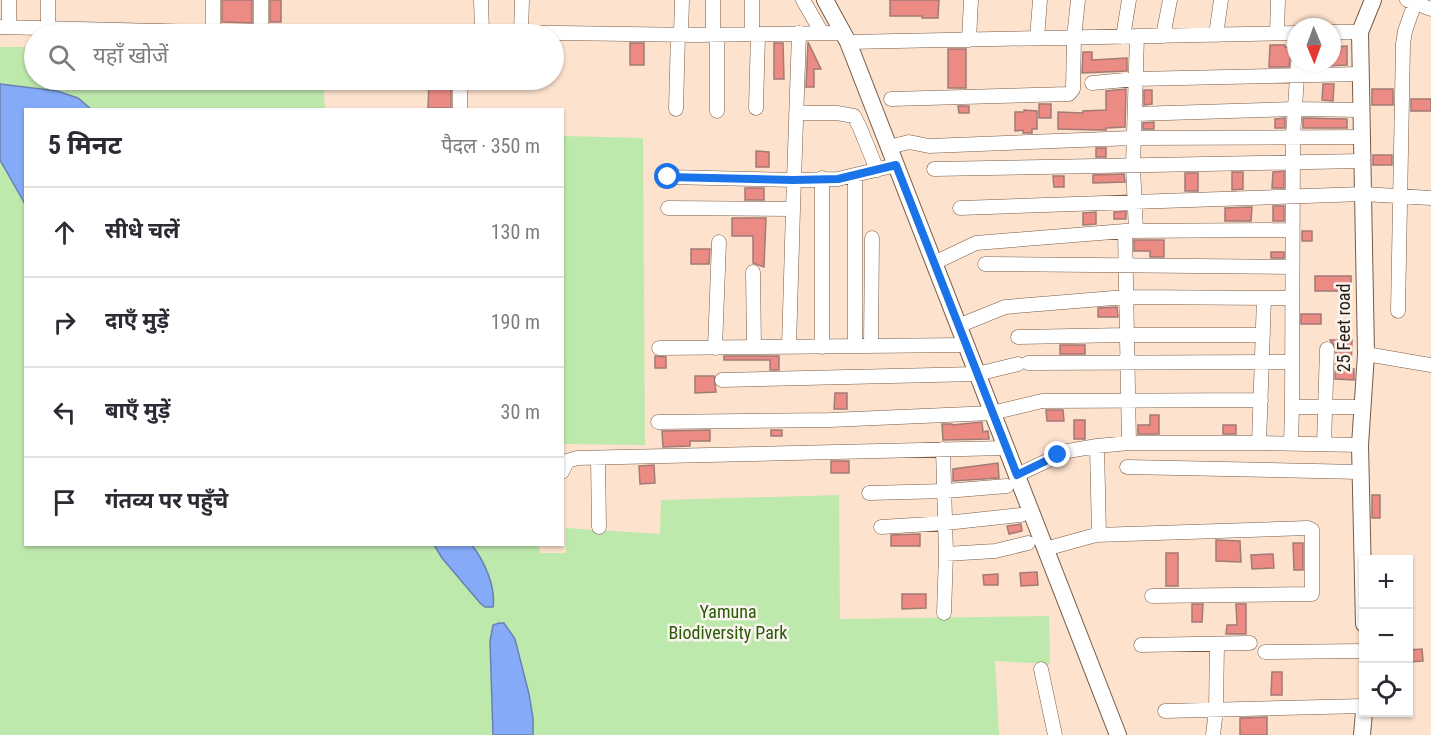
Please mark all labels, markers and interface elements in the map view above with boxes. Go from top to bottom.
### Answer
north arrow [1287,18,1341,72]
search box [24,24,564,90]
icon: search [45,41,78,74]
text: यहाँ खोजें [93,43,168,68]
text: 5 मिनट [48,130,122,160]
text: पैदल · 350 m [441,134,540,158]
route start [654,163,680,189]
icon: ahead [48,216,81,249]
text: सीधे चलें [105,218,179,243]
text: 130 m [491,220,540,244]
street label: 25 Feet road [1333,284,1354,372]
icon: right [48,306,81,339]
text: दाएँ मुड़ें [105,308,169,333]
text: 190 m [491,310,540,334]
icon: left [48,396,81,429]
text: बाएँ मुड़ें [105,398,170,423]
text: 30 m [501,400,540,424]
route end [1044,441,1070,467]
icon: arrive [48,486,81,519]
text: गंतव्य पर पहुँचे [105,488,228,513]
map controls [1359,555,1413,717]
button: + [1359,555,1413,609]
park label: Yamuna Biodiversity Park [669,601,787,643]
button: − [1359,609,1413,663]
button: locate [1359,663,1413,717]

